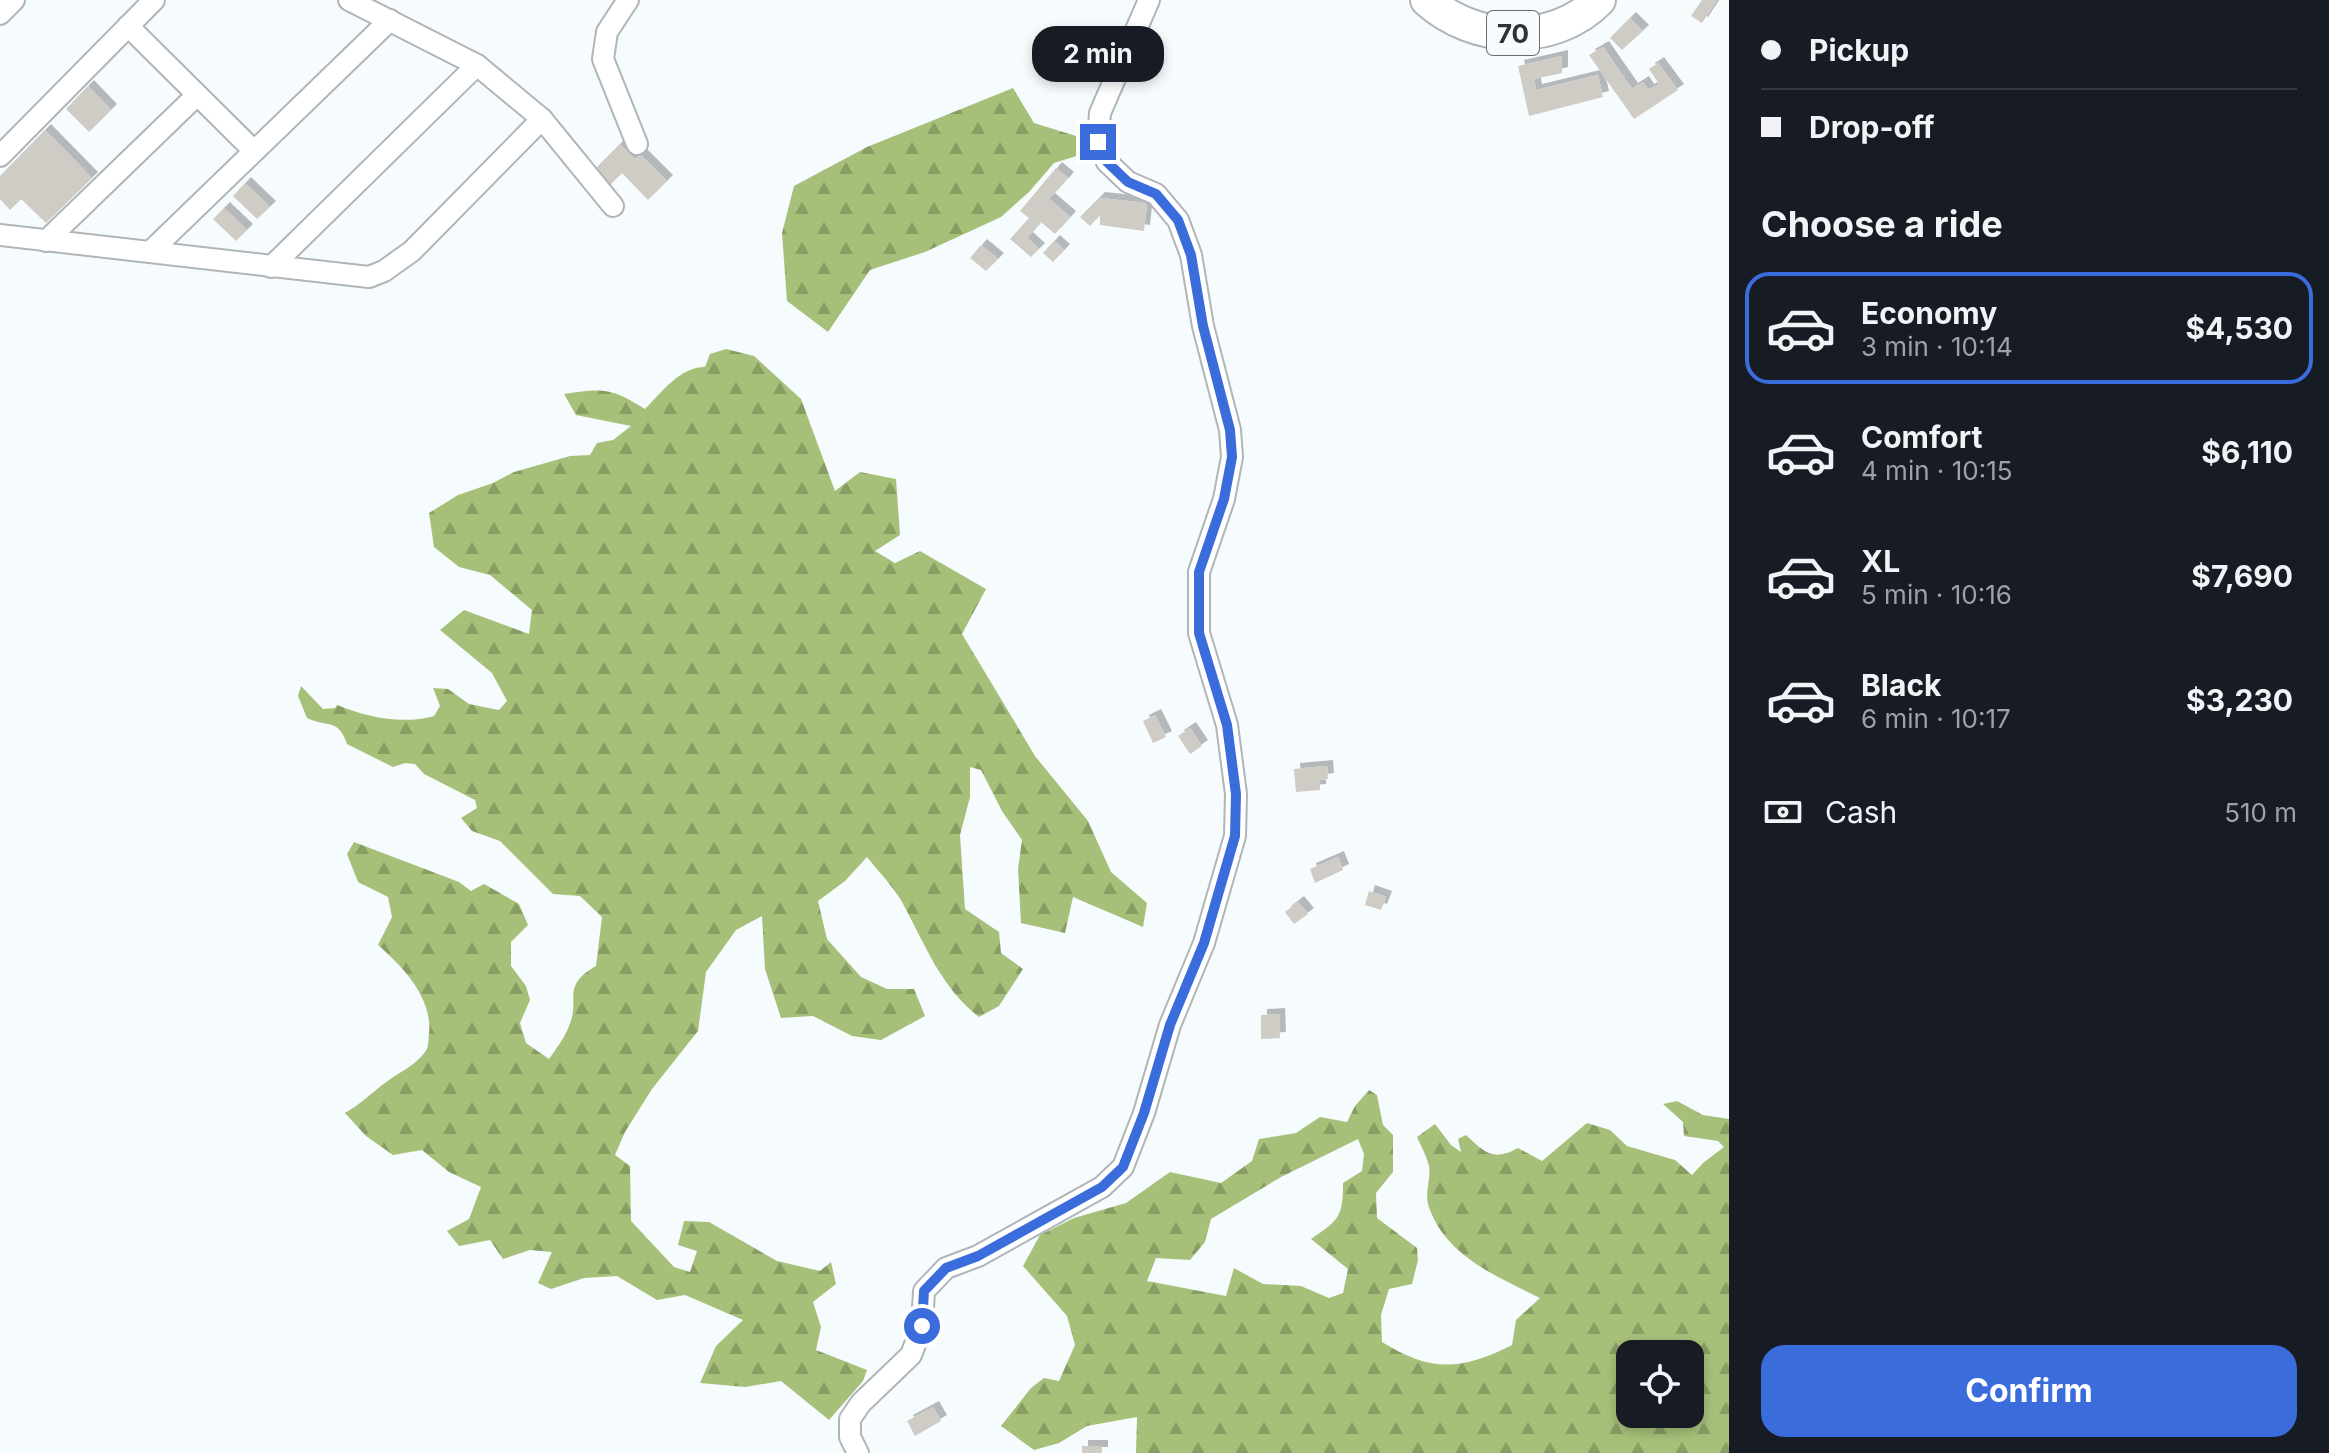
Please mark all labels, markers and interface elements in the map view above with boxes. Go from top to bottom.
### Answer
road number: 70 [1487,11,1539,55]
callout: 2 min [1032,26,1164,82]
text: Pickup [1809,32,1909,68]
text: 2 min [1063,38,1133,69]
text: Drop-off [1809,109,1935,145]
route end [1080,124,1116,160]
text: Choose a ride [1761,202,2003,246]
icon: car [1765,292,1837,364]
text: Economy [1861,295,1997,331]
text: $4,530 [2185,310,2293,346]
text: 3 min · 10:14 [1861,331,2013,362]
icon: car [1765,416,1837,488]
text: Comfort [1861,419,1982,455]
text: $6,110 [2201,434,2293,470]
text: 4 min · 10:15 [1861,455,2013,486]
icon: car [1765,540,1837,612]
text: XL [1861,543,1900,579]
text: $7,690 [2191,558,2293,594]
text: 5 min · 10:16 [1861,579,2012,610]
icon: car [1765,664,1837,736]
text: Black [1861,667,1941,703]
text: $3,230 [2186,682,2293,718]
text: 6 min · 10:17 [1861,703,2011,734]
icon: cash [1761,790,1805,834]
text: Cash [1825,794,1897,830]
text: 510 m [2224,797,2297,828]
route start [904,1308,940,1344]
map controls [1616,1340,1704,1428]
button: locate [1616,1340,1704,1428]
button: Confirm [1761,1345,2297,1437]

